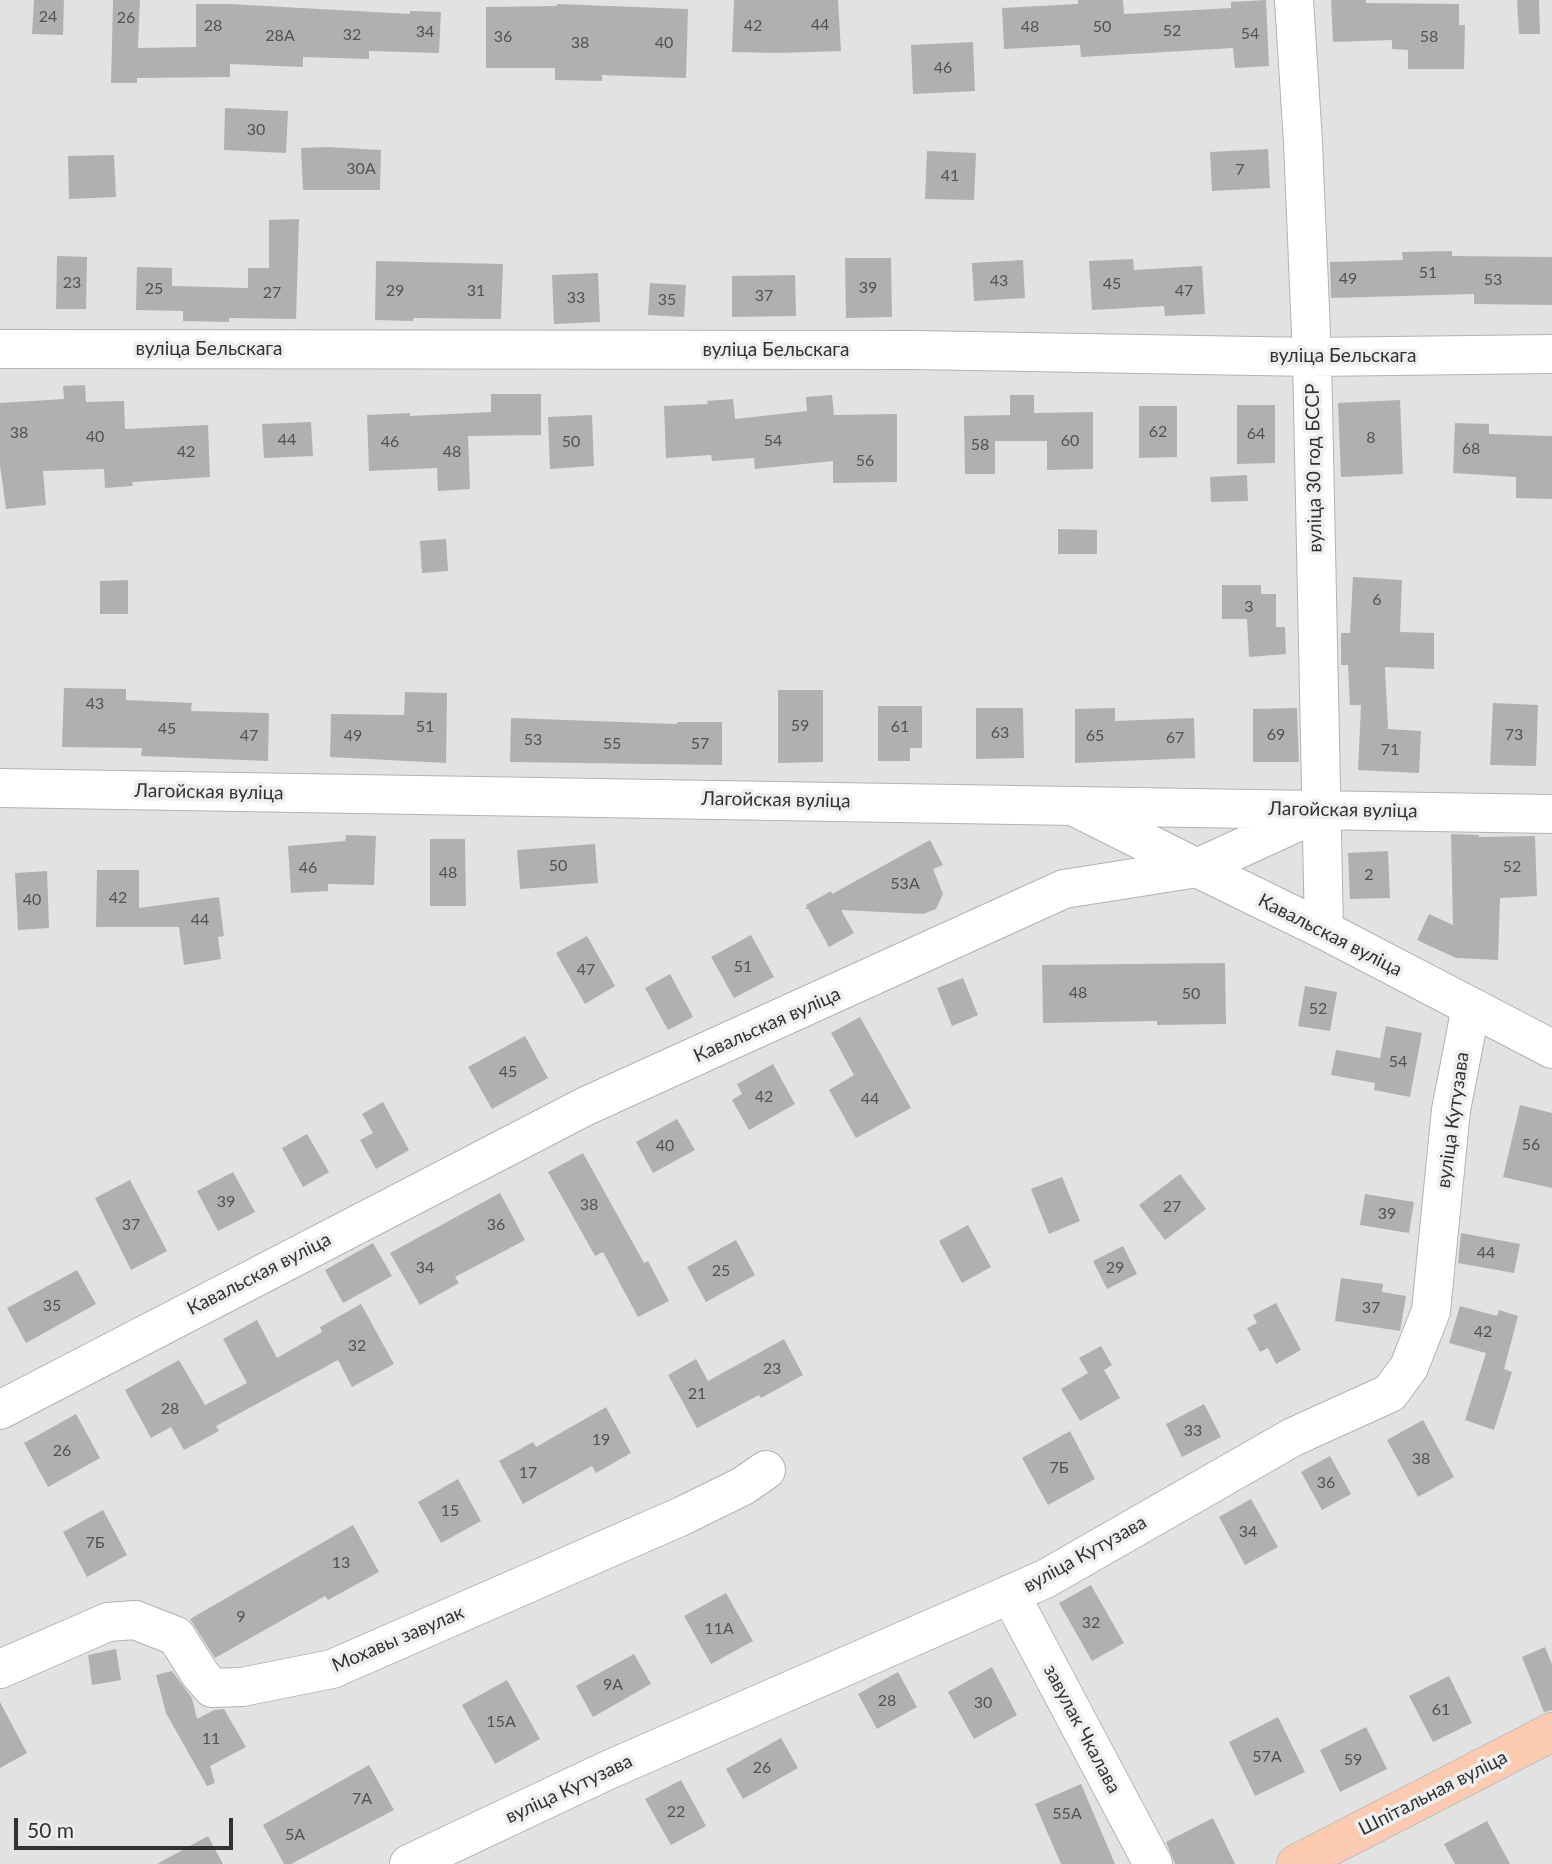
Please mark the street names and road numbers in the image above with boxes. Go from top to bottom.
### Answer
street label: вуліца Бельскага [135,338,283,360]
street label: вуліца Бельскага [702,339,850,361]
street label: вуліца Бельскага [1269,345,1417,367]
street label: вуліца 30 год БССР [1301,383,1327,553]
street label: Лагойская вуліца [134,779,284,805]
street label: Лагойская вуліца [701,787,851,813]
street label: Лагойская вуліца [1268,797,1418,823]
street label: Кавальская вуліца [1254,889,1406,981]
street label: Кавальская вуліца [690,982,844,1068]
street label: вуліца Кутузава [1432,1050,1474,1190]
street label: Кавальская вуліца [183,1228,335,1320]
street label: вуліца Кутузава [1019,1511,1151,1597]
street label: Мохавы завулак [329,1601,467,1677]
street label: завулак Чкалава [1038,1661,1126,1797]
street label: Шпітальная вуліца [1355,1746,1511,1840]
street label: вуліца Кутузава [502,1750,636,1828]

